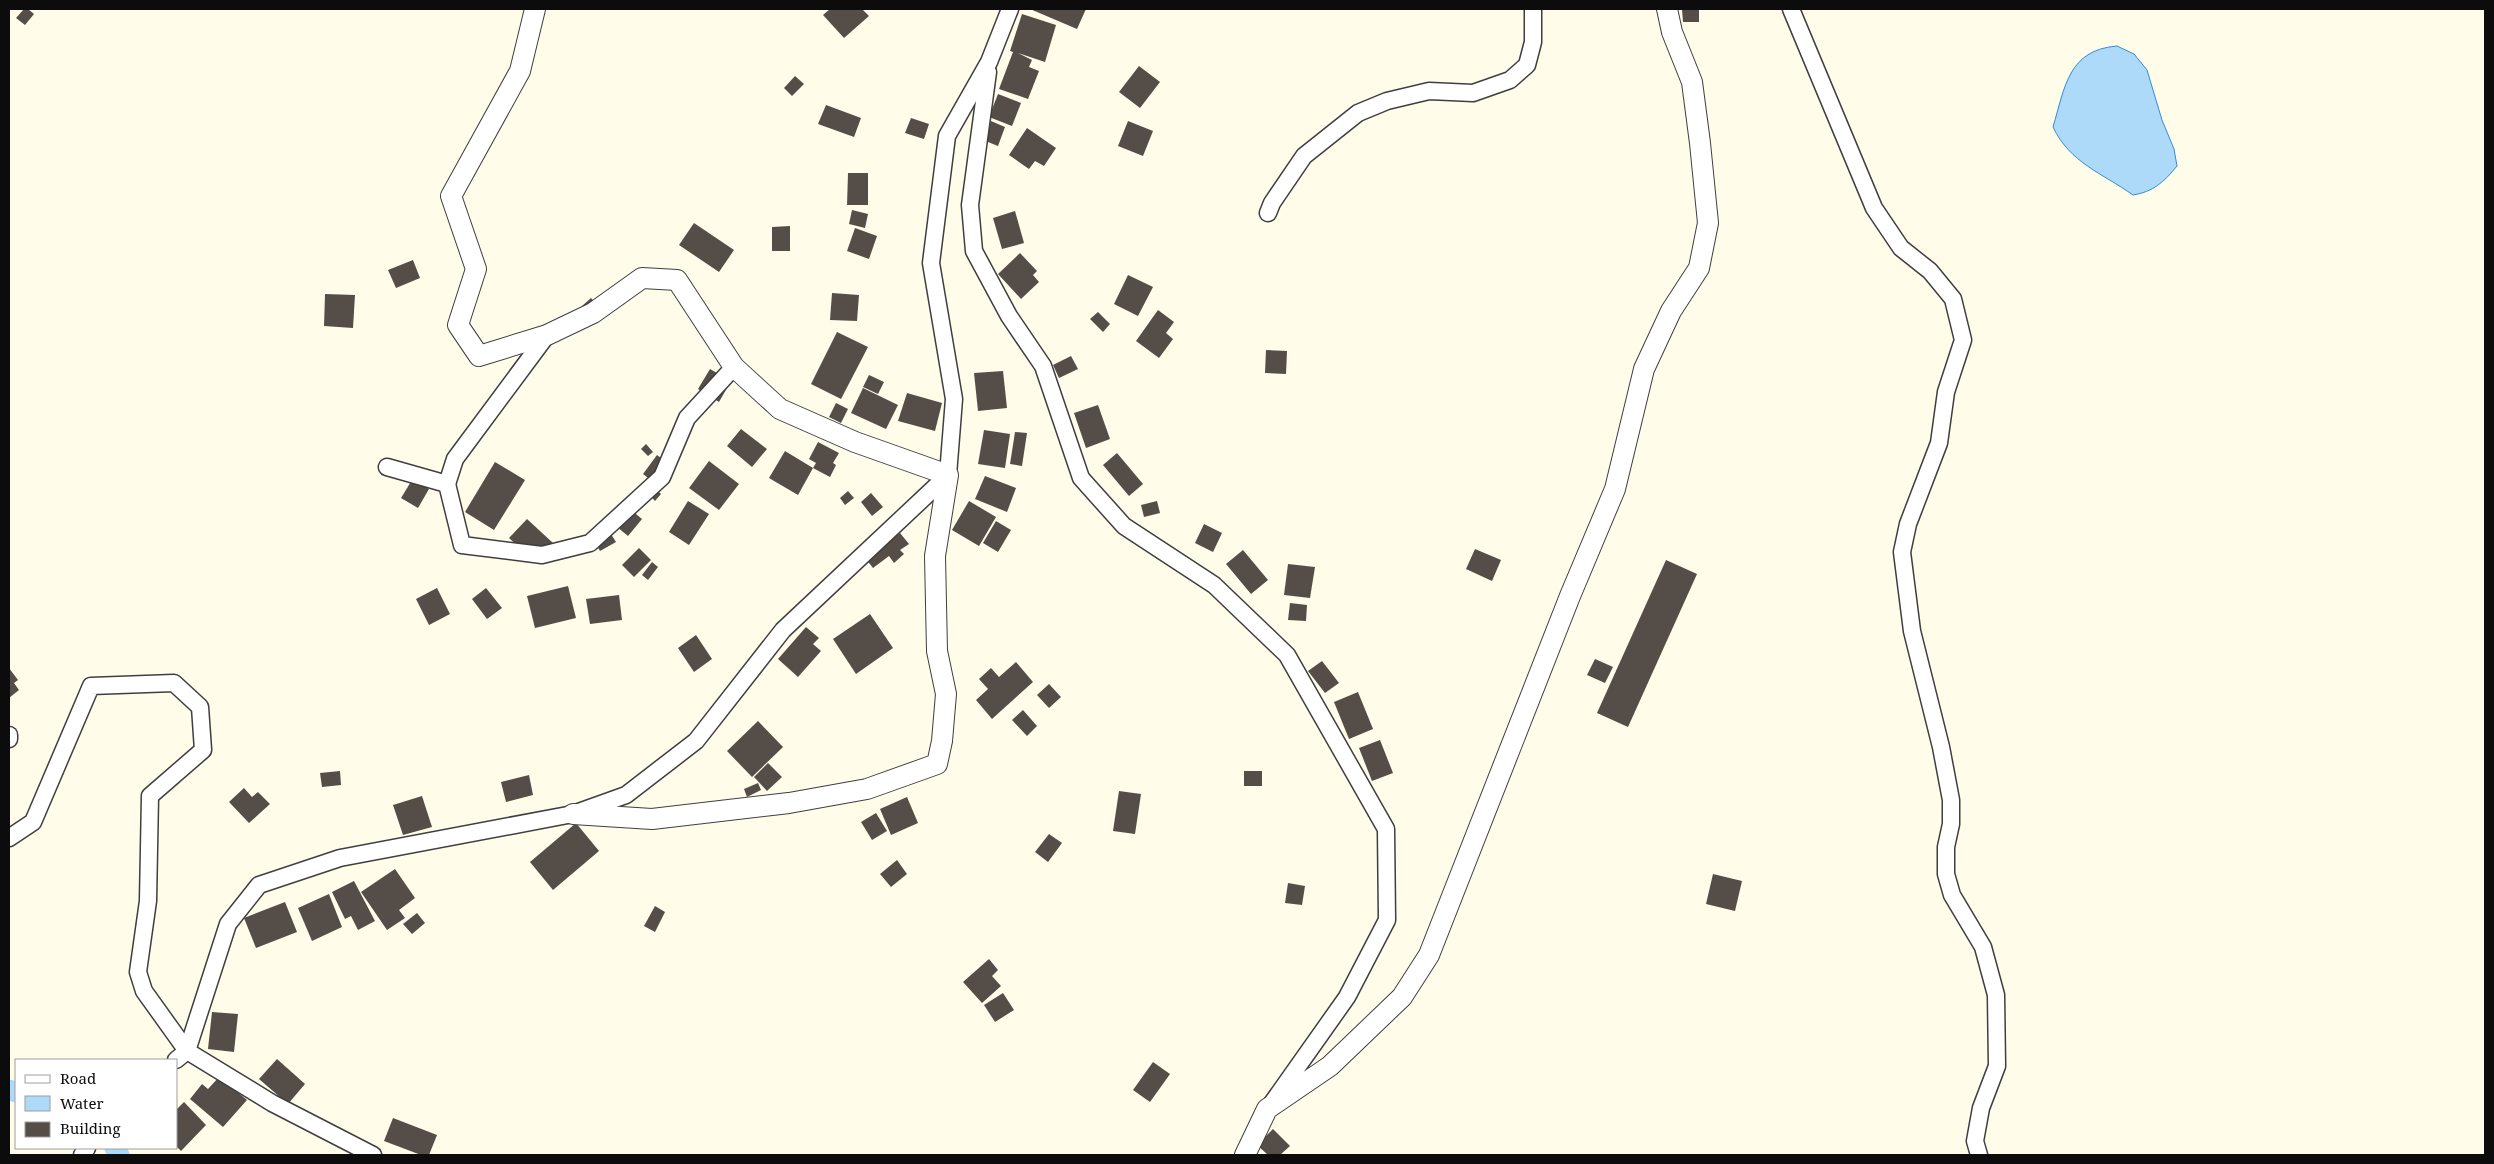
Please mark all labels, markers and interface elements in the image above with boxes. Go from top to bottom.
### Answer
legend [15,1059,178,1149]
text: Road [60,1068,96,1088]
text: Water [60,1093,103,1113]
text: Building [60,1118,121,1138]

